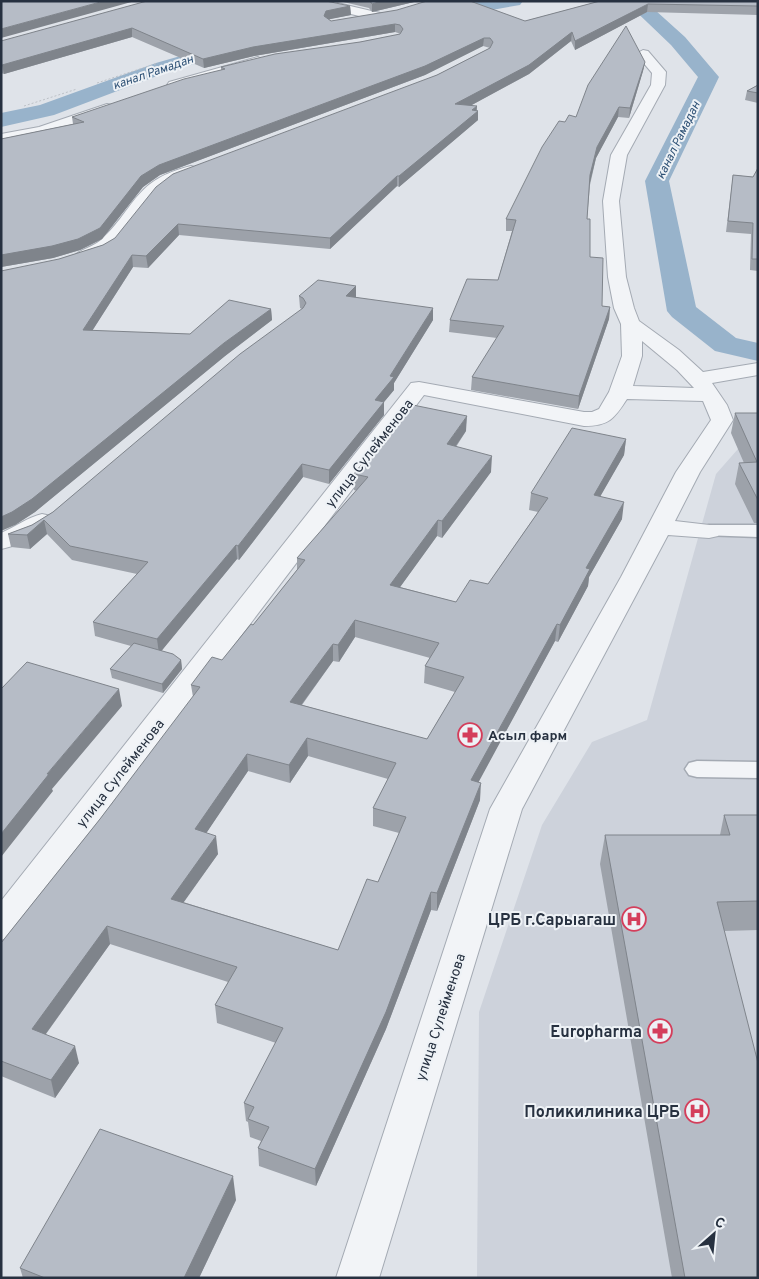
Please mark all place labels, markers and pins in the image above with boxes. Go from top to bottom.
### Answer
pharmacy icon: Асыл фарм [457,722,483,748]
place label: Асыл фарм [488,728,567,745]
hospital icon: ЦРБ г.Сарыагаш [621,906,647,932]
place label: ЦРБ г.Сарыагаш [488,911,616,931]
pharmacy icon: Europharma [647,1018,673,1044]
place label: Europharma [550,1023,642,1043]
hospital icon: Поликилиника ЦРБ [684,1098,710,1124]
place label: Поликилиника ЦРБ [524,1103,680,1123]

